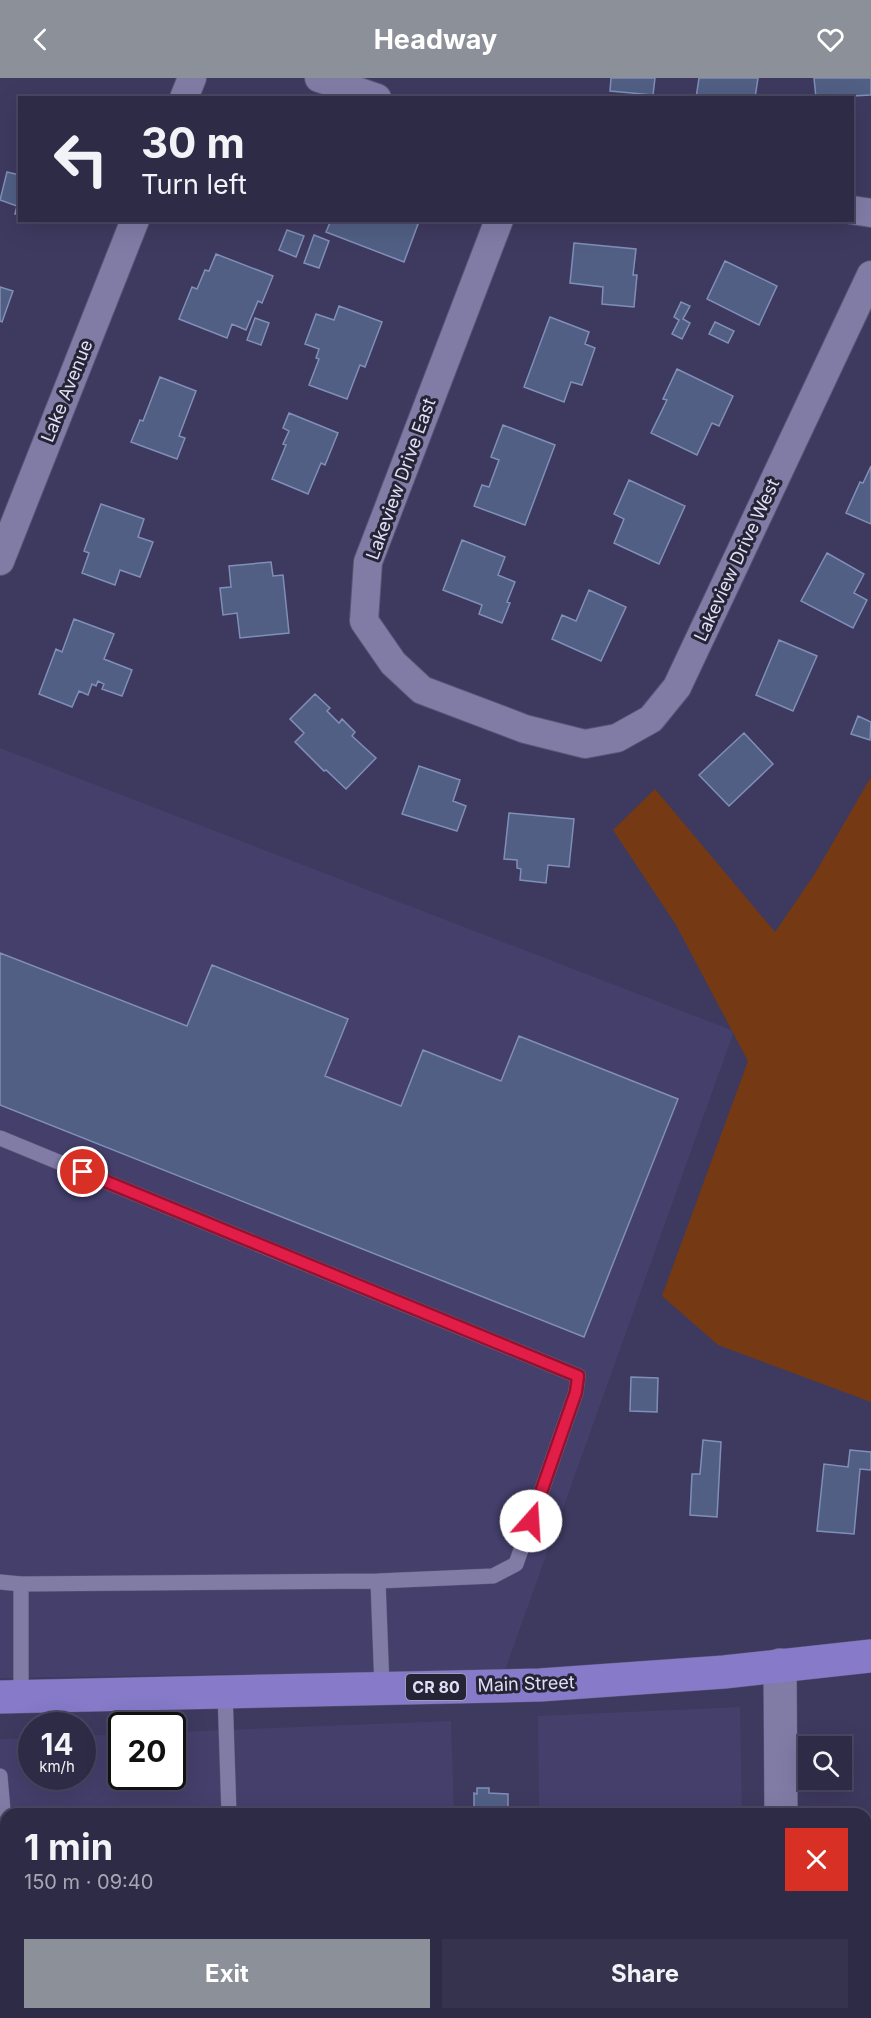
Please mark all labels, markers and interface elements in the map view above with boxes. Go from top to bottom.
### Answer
icon: back [24,23,57,56]
text: Headway [374,23,497,56]
icon: heart [814,23,847,56]
text: 30 m [141,117,245,168]
icon: left [42,120,120,198]
text: Turn left [141,168,247,201]
street label: Lake Avenue [36,337,97,445]
street label: Lakeview Drive East [362,395,440,562]
street label: Lakeview Drive West [690,475,783,644]
pin [57,1146,108,1197]
icon: arrive [66,1155,99,1188]
position arrow [499,1489,563,1553]
street label: Main Street [477,1671,575,1696]
road number: CR 80 [406,1674,466,1700]
speed limit sign: 20 [108,1712,186,1790]
text: 14 [40,1726,74,1762]
map controls [798,1736,852,1790]
button: search [798,1736,852,1790]
text: km/h [39,1757,75,1776]
text: 1 min [24,1825,113,1869]
button: close [785,1828,848,1891]
text: 150 m · 09:40 [24,1870,153,1894]
button: Exit [24,1939,430,2008]
button: Share [442,1939,848,2008]

